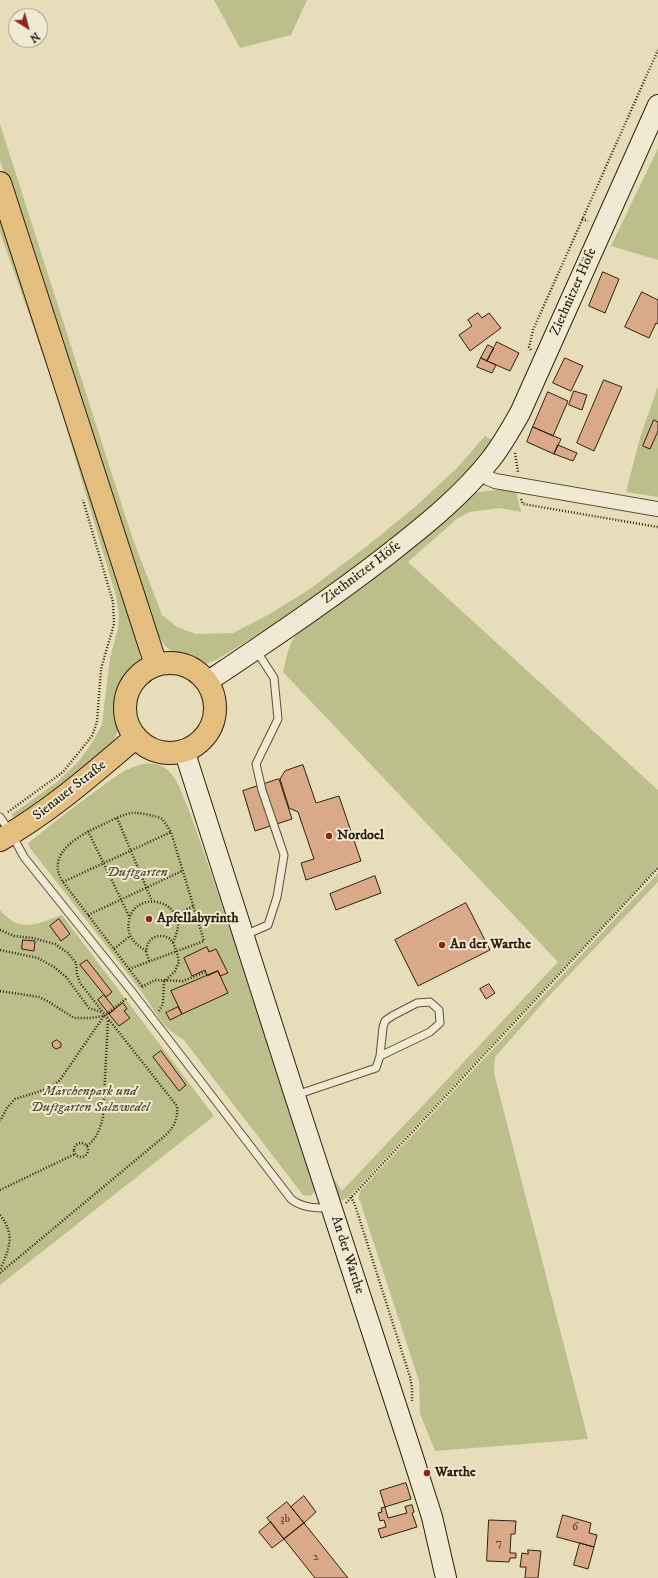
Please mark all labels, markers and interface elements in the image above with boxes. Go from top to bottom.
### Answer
north arrow [8,8,48,48]
text: N [27,29,42,45]
street label: Ziethnitzer Höfe [547,246,601,338]
street label: Ziethnitzer Höfe [319,538,405,608]
street label: Sienauer Straße [30,757,110,825]
place label: Nordoel [337,828,384,844]
marker: Nordoel [324,831,334,841]
park label: Duftgarten [106,865,168,881]
place label: Apfellabyrinth [157,911,239,927]
marker: Apfellabyrinth [144,914,154,924]
place label: An der Warthe [450,937,531,953]
marker: An der Warthe [437,940,447,950]
park label: Märchenpark und Duftgarten Salzwedel [30,1084,150,1116]
street label: An der Warthe [327,1214,367,1296]
place label: Warthe [435,1465,476,1481]
marker: Warthe [422,1468,432,1478]
house number: 3b [280,1513,290,1527]
house number: 6 [572,1521,578,1535]
house number: 7 [496,1537,502,1551]
house number: 2 [313,1551,319,1565]

